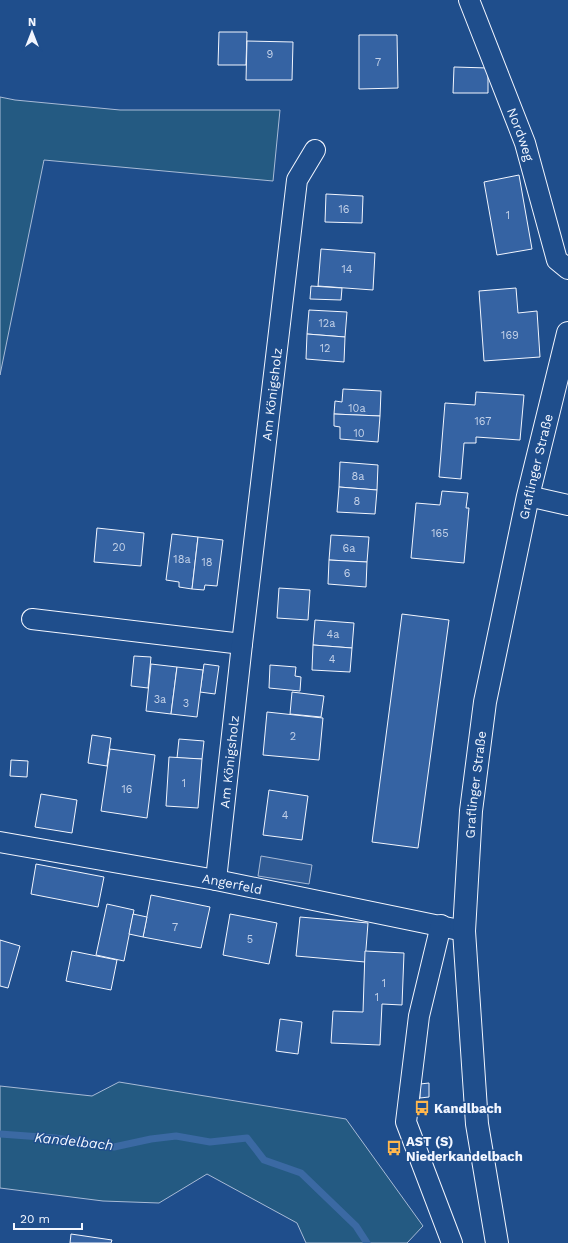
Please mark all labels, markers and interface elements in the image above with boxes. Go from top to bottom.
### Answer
north arrow [12,12,52,52]
text: N [28,16,36,29]
house number: 9 [267,48,274,61]
house number: 7 [375,56,381,69]
street label: Nordweg [504,105,537,163]
house number: 16 [339,203,350,216]
house number: 1 [506,209,510,222]
house number: 14 [341,263,353,276]
house number: 12a [319,317,335,330]
house number: 169 [501,329,519,342]
house number: 12 [320,342,330,355]
street label: Am Königsholz [259,347,285,441]
house number: 10a [348,402,366,415]
street label: Graflinger Straße [516,412,555,521]
house number: 167 [474,415,492,428]
house number: 10 [353,427,365,440]
house number: 8a [351,470,365,483]
house number: 8 [354,495,361,508]
house number: 165 [431,527,449,540]
house number: 20 [112,541,126,554]
house number: 6a [343,542,355,555]
house number: 18a [173,553,191,566]
house number: 18 [201,556,213,569]
house number: 6 [344,567,351,580]
house number: 4a [327,628,339,641]
house number: 4 [329,653,336,666]
house number: 3a [154,693,166,706]
house number: 3 [183,697,189,710]
street label: Am Königsholz [216,714,242,809]
house number: 2 [290,730,296,743]
street label: Graflinger Straße [462,730,489,839]
house number: 1 [182,777,186,790]
house number: 16 [122,783,133,796]
house number: 4 [282,809,289,822]
street label: Angerfeld [201,870,264,897]
house number: 7 [172,921,178,934]
house number: 5 [247,933,253,946]
house number: 1 [382,977,386,990]
house number: 1 [375,991,379,1004]
bus stop icon: Kandlbach [413,1099,431,1117]
place label: Kandlbach [434,1101,502,1116]
water label: Kandelbach [34,1129,114,1153]
place label: AST (S) Niederkandelbach [406,1134,523,1164]
bus stop icon: AST (S) Niederkandelbach [385,1139,403,1157]
scale bar [14,1205,82,1231]
text: 20 m [20,1212,50,1226]

